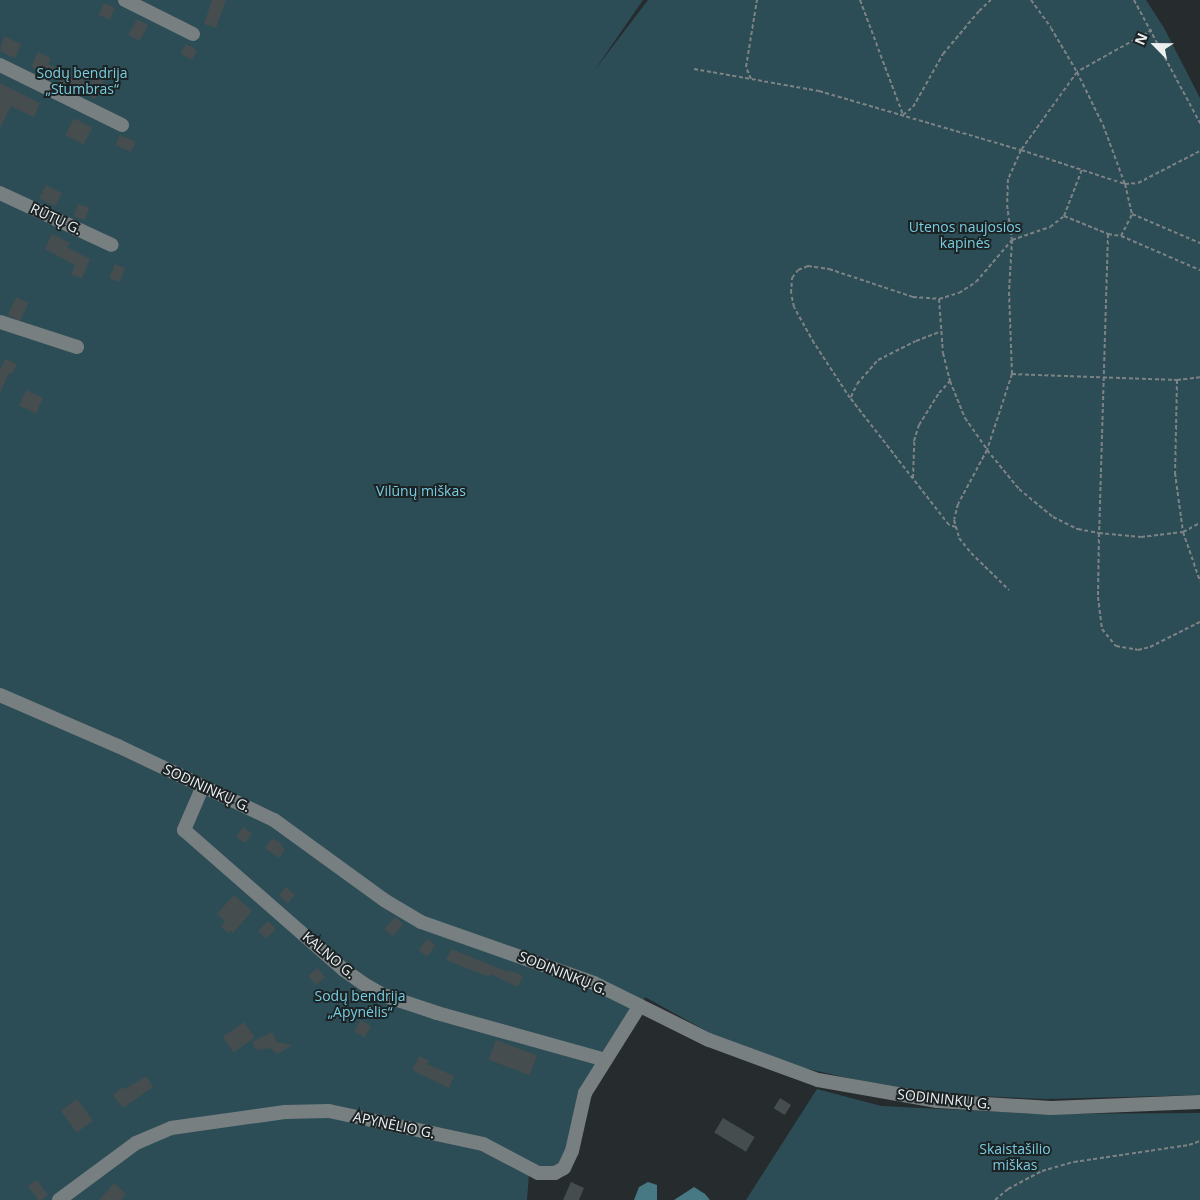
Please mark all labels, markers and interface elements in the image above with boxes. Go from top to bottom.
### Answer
north arrow [1130,20,1180,70]
text: N [1130,30,1152,48]
park label: Sodų bendrija „Stumbras“ [36,65,128,98]
street label: RŪTŲ G. [28,200,84,238]
park label: Utenos naujosios kapinės [909,219,1021,252]
park label: Vilūnų miškas [376,483,466,499]
street label: SODININKŲ G. [161,761,253,815]
street label: KALNO G. [299,928,359,982]
street label: SODININKŲ G. [516,948,610,998]
park label: Sodų bendrija „Apynėlis“ [314,988,406,1020]
street label: SODININKŲ G. [896,1086,992,1112]
street label: APYNĖLIO G. [352,1108,436,1142]
park label: Skaistašilio miškas [979,1141,1051,1174]

